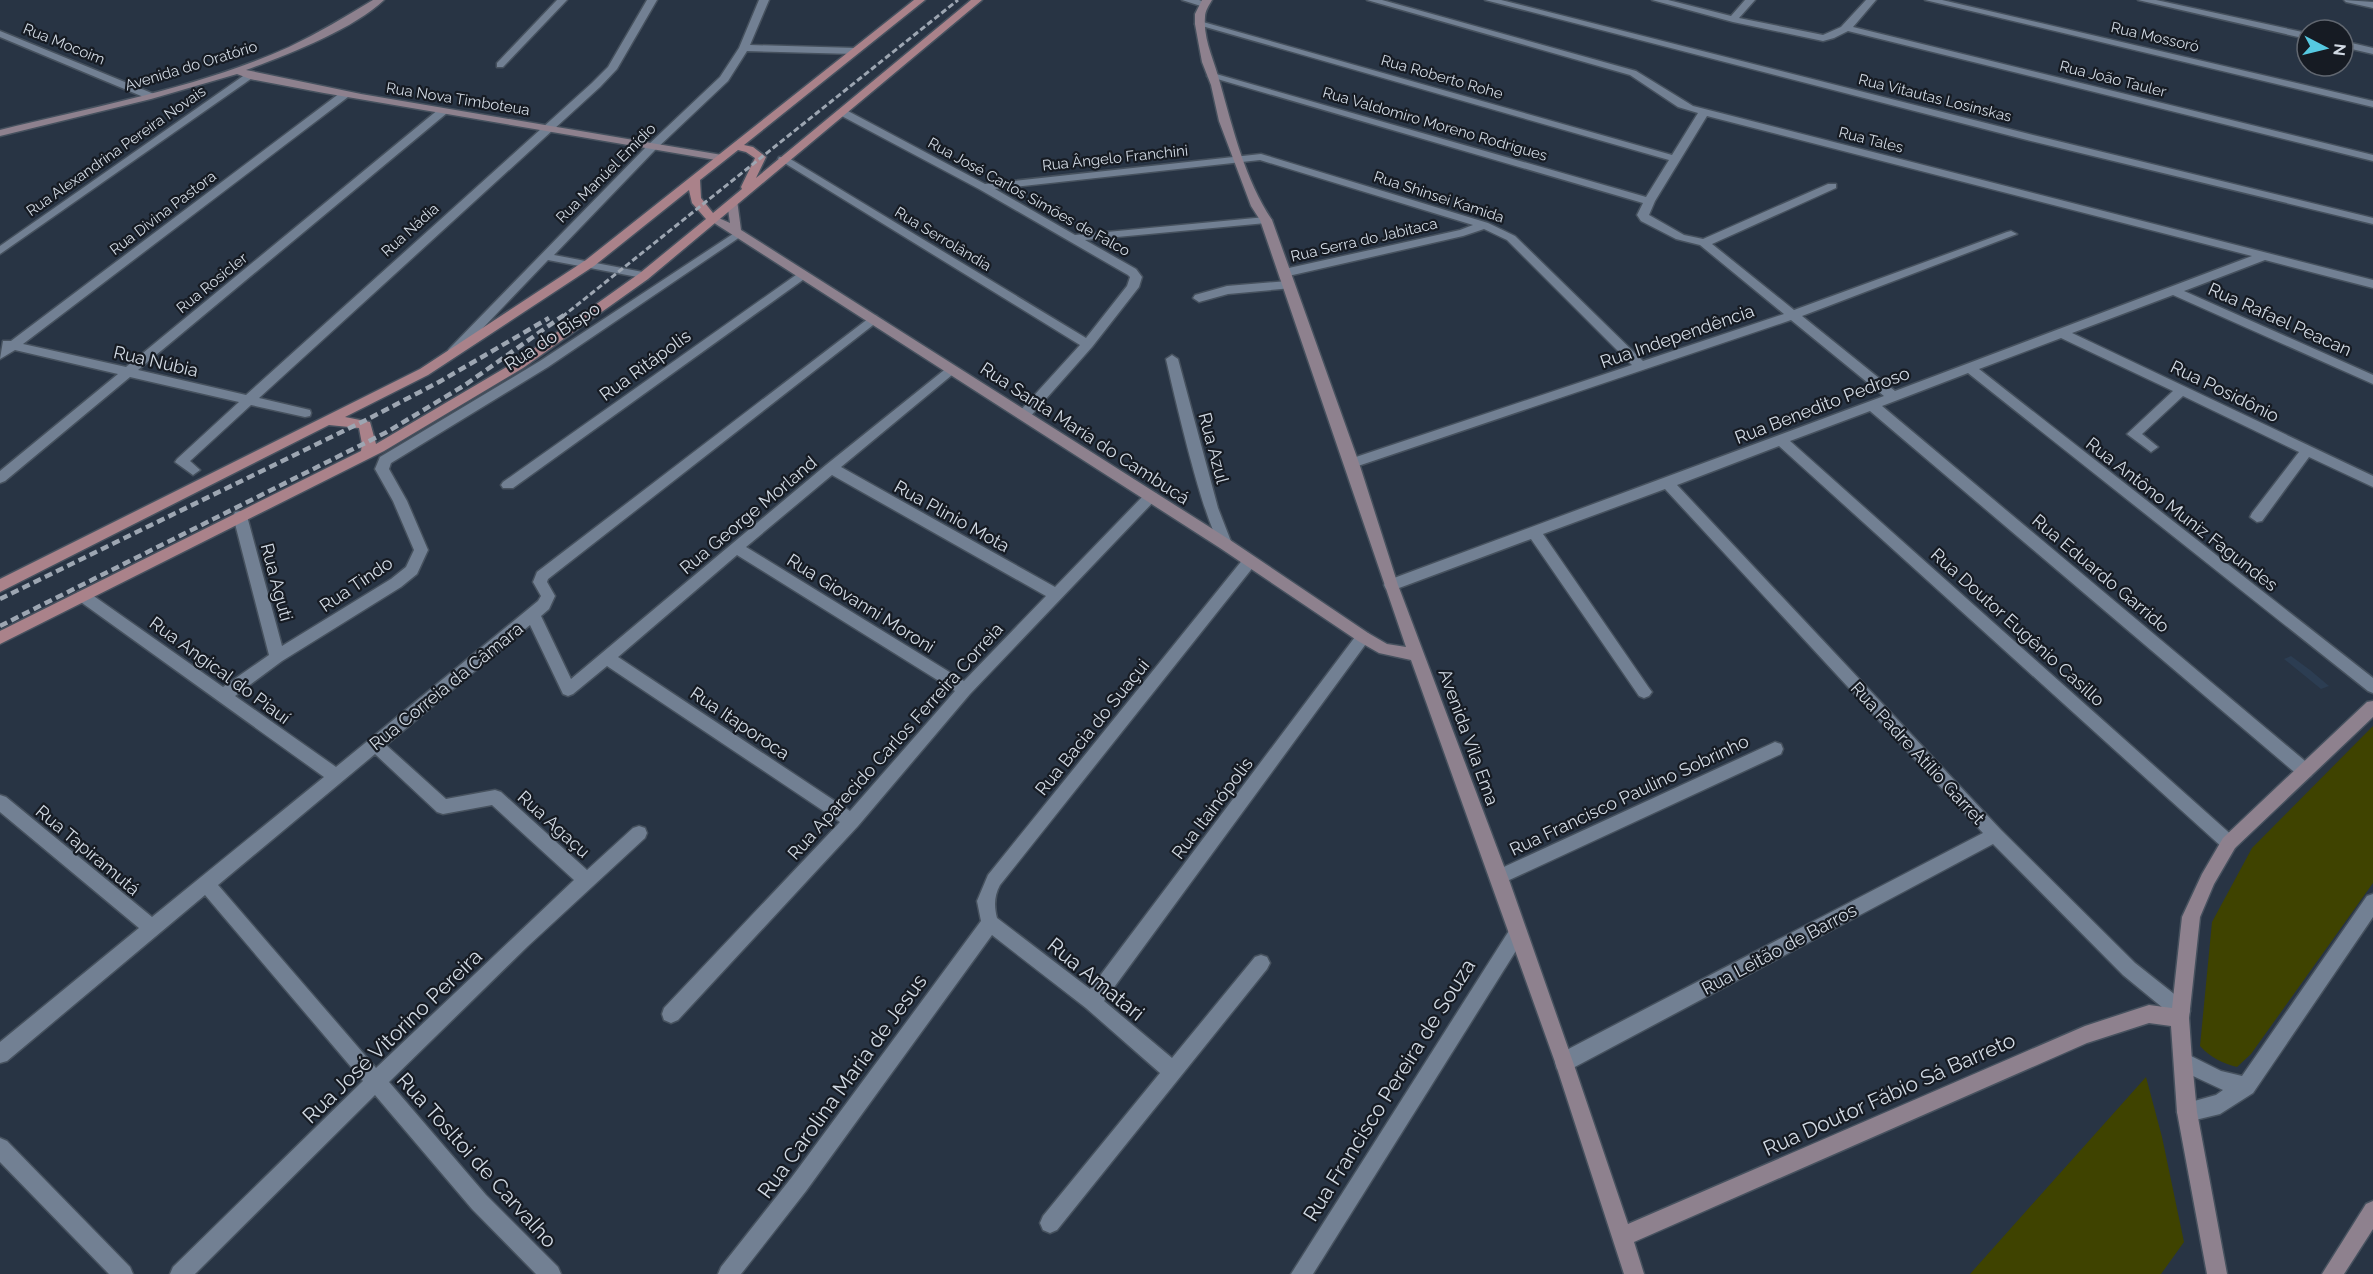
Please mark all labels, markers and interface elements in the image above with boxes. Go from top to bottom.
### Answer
street label: Rua Mossoró [2109,18,2201,56]
north arrow [2295,18,2355,78]
street label: Rua Mocoim [20,19,108,69]
street label: Avenida do Oratório [123,37,259,95]
text: N [2329,43,2350,57]
street label: Rua Roberto Rohe [1379,51,1505,103]
street label: Rua João Tauler [2058,57,2169,101]
street label: Rua Vitautas Losinskas [1857,70,2013,126]
street label: Rua Nova Timboteua [385,79,531,119]
street label: Rua Alexandrina Pereira Novais [23,82,209,220]
street label: Rua Valdomiro Moreno Rodrigues [1321,83,1549,165]
street label: Rua Manúel Emídio [552,119,660,227]
street label: Rua Tales [1837,123,1905,157]
street label: Rua José Carlos Simões de Falco [925,134,1133,260]
street label: Rua Ângelo Franchini [1041,141,1189,175]
street label: Rua Divina Pastora [106,167,220,259]
street label: Rua Shinsei Kamida [1372,167,1506,227]
street label: Rua Nádia [378,200,442,260]
street label: Rua Serrolândia [891,203,995,275]
street label: Rua Serra do Jabitaca [1289,214,1439,266]
street label: Rua Rosicler [173,248,252,317]
street label: Rua Rafael Peacan [2205,278,2355,360]
street label: Rua do Bispo [500,297,604,375]
street label: Rua Independência [1597,300,1757,372]
street label: Rua Ritápolis [595,325,695,405]
street label: Rua Núbia [112,341,200,381]
street label: Rua Posidônio [2167,356,2283,426]
street label: Rua Santa María do Cambucá [976,357,1194,509]
street label: Rua Benedito Pedroso [1732,362,1913,448]
street label: Rua Azul [1194,410,1234,486]
street label: Rua Antôno Muniz Fagundes [2082,433,2282,596]
street label: Rua George Morland [675,452,821,578]
street label: Rua Plinio Mota [891,476,1013,556]
street label: Rua Eduardo Garrido [2028,509,2174,637]
street label: Rua Aguti [257,541,297,623]
street label: Rua Doutor Eugênio Casillo [1927,544,2109,711]
street label: Rua Giovanni Moroni [783,549,939,657]
street label: Rua Tindo [316,552,397,616]
street label: Rua Angical do Piauí [146,612,294,728]
street label: Rua Correia da Câmara [365,618,527,754]
street label: Rua Aparecido Carlos Ferreira Correia [783,618,1007,864]
street label: Rua Bacia do Suaçui [1031,655,1153,799]
street label: Avenida Vila Ema [1435,666,1503,808]
street label: Rua Padre Atílio Garret [1847,678,1989,828]
street label: Rua Itaporoca [686,682,794,764]
street label: Rua Francisco Paulino Sobrinho [1506,730,1752,860]
street label: Rua Itainópolis [1167,753,1257,863]
street label: Rua Agaçu [514,786,594,862]
street label: Rua Tapiramutá [32,800,144,900]
street label: Rua Leitão de Barros [1698,899,1860,999]
street label: Rua Amatari [1042,932,1150,1026]
street label: Rua José Vitorino Pereira [297,944,487,1128]
street label: Rua Francisco Pereira de Souza [1298,954,1480,1226]
street label: Rua Carolina Maria de Jesus [752,969,932,1203]
street label: Rua Doutor Fábio Sá Barreto [1759,1027,2019,1161]
street label: Rua Tosltoi de Carvalho [392,1067,562,1253]

